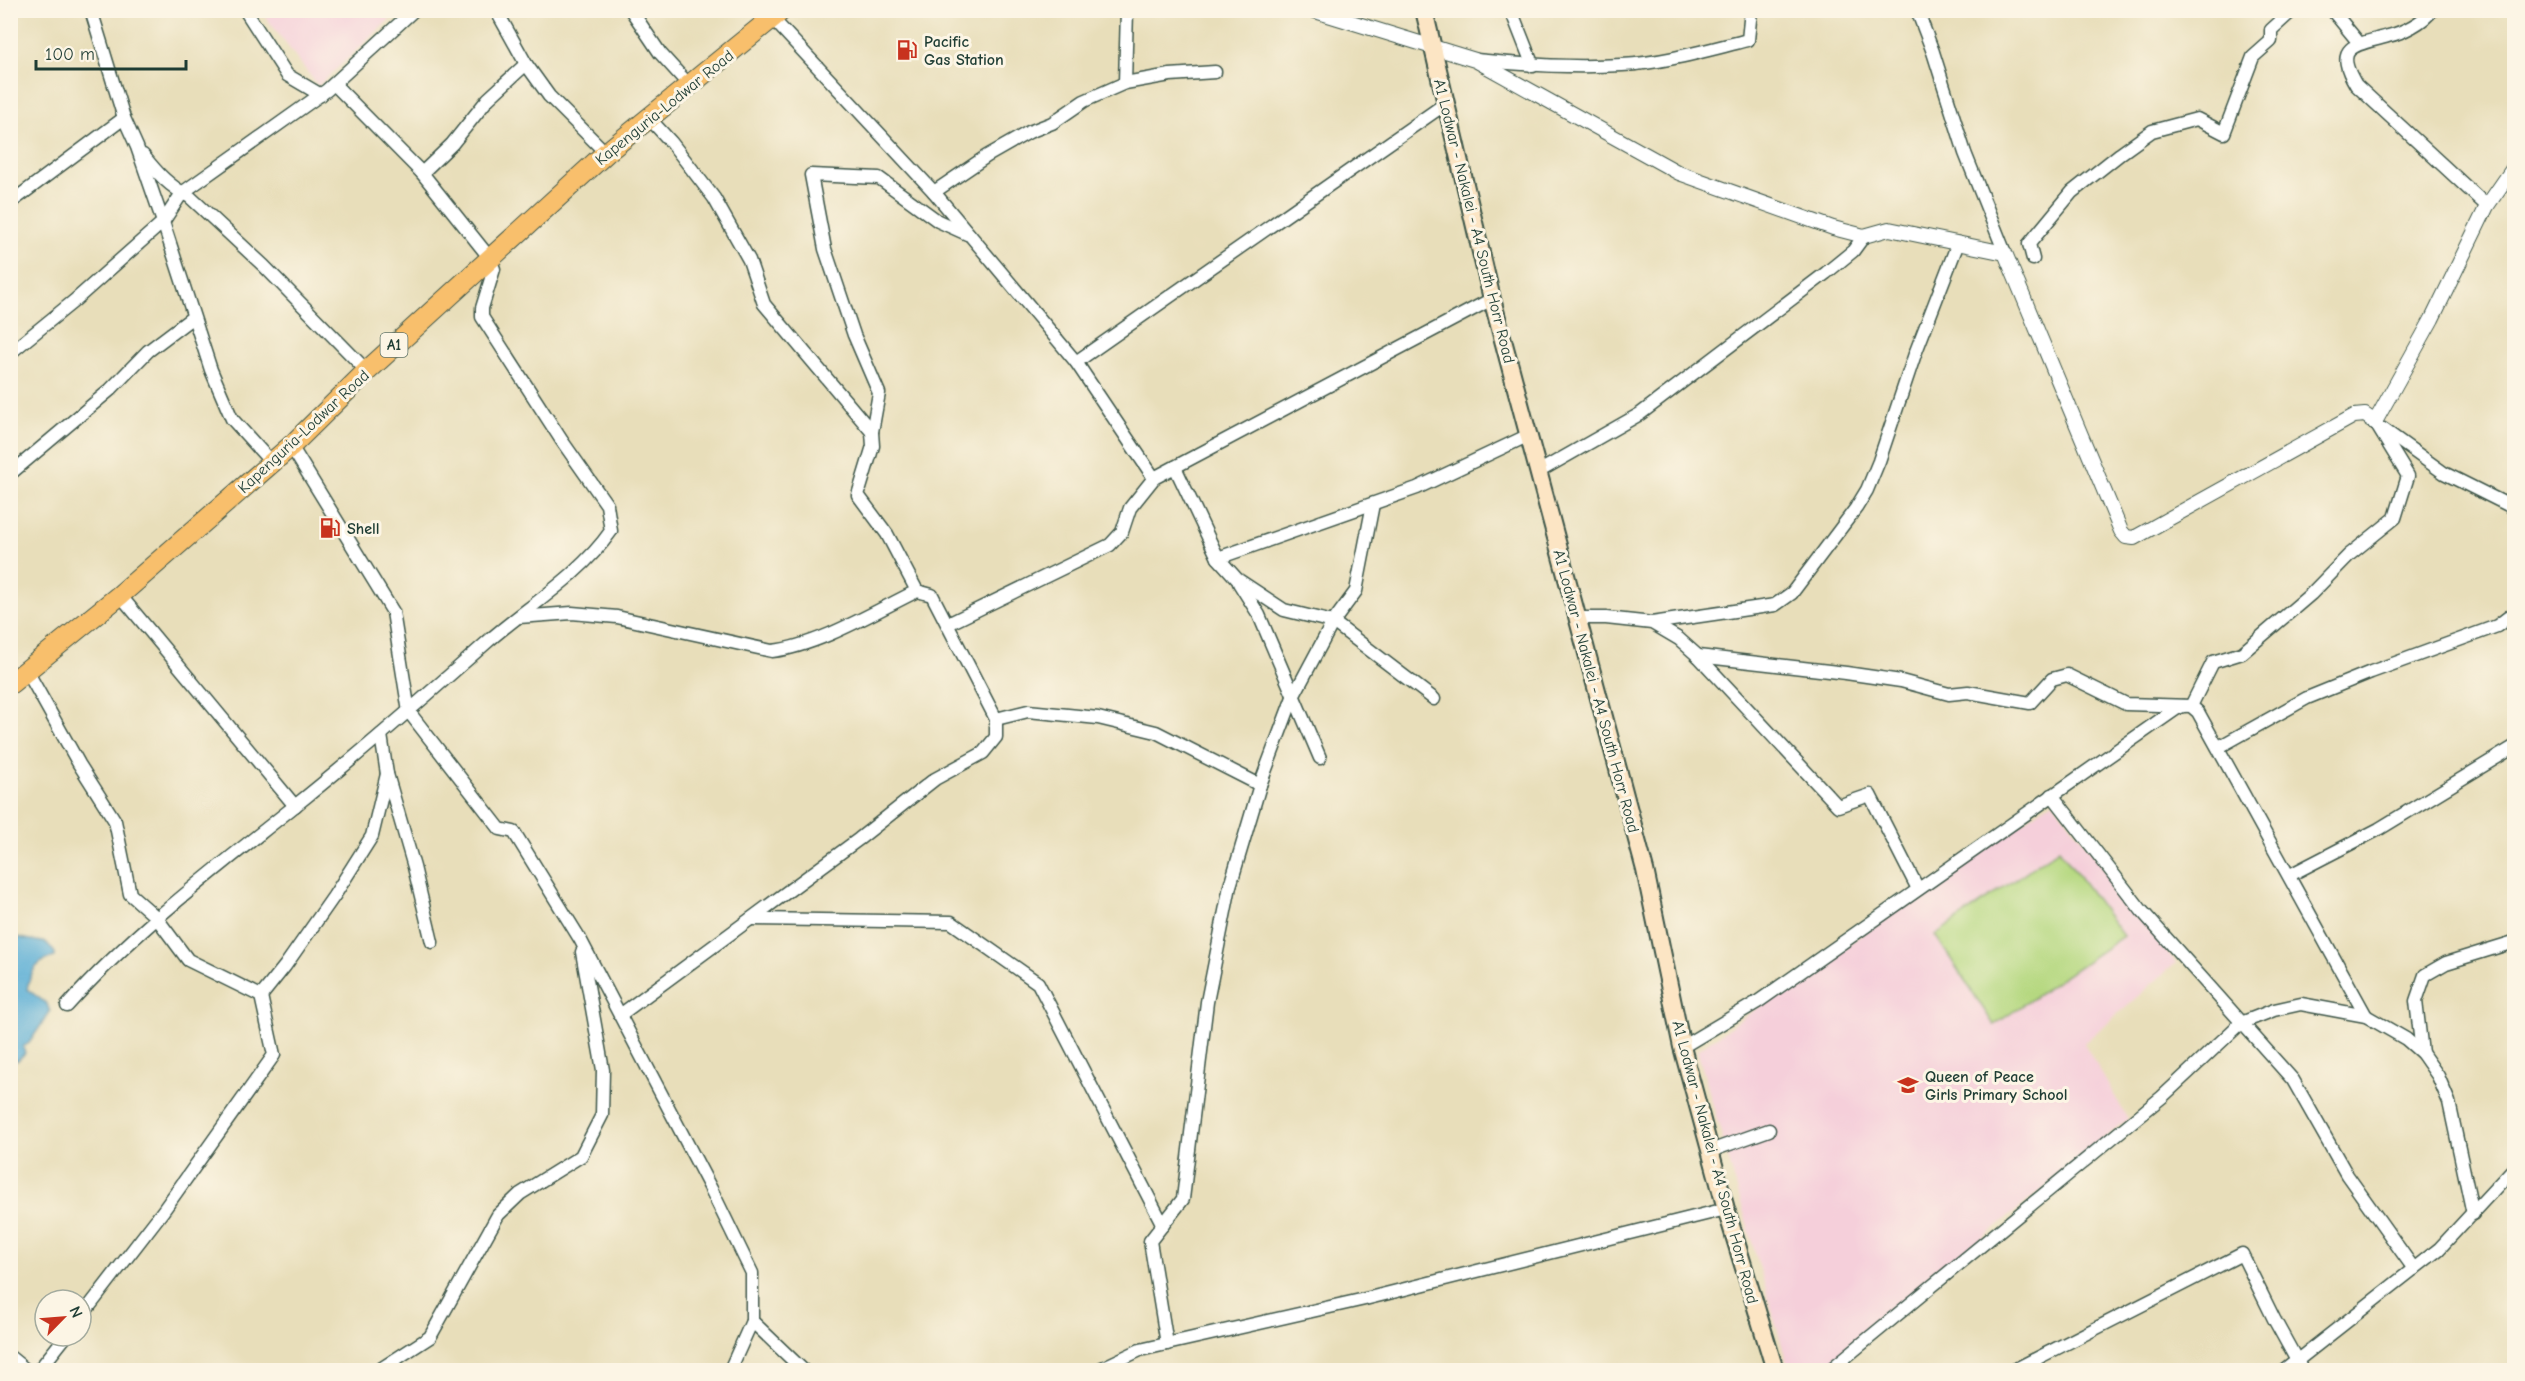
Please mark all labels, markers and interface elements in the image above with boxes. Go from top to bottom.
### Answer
scale bar [36,33,186,71]
place label: Pacific Gas Station [924,33,1004,69]
fuel station icon: Pacific Gas Station [895,38,919,62]
text: 100 m [45,44,95,65]
street label: Kapenguria-Lodwar Road [592,47,737,169]
street label: A1 Lodwar - Nakalei - A4 South Horr Road [1430,77,1518,365]
road number: A1 [380,333,408,357]
street label: Kapenguria-Lodwar Road [235,366,373,497]
fuel station icon: Shell [318,516,342,540]
place label: Shell [347,520,380,538]
street label: A1 Lodwar - Nakalei - A4 South Horr Road [1550,548,1643,835]
street label: A1 Lodwar - Nakalei - A4 South Horr Road [1669,1019,1762,1306]
place label: Queen of Peace Girls Primary School [1925,1068,2067,1104]
school or university icon: Queen of Peace Girls Primary School [1896,1073,1920,1097]
north arrow [33,1288,93,1348]
text: N [65,1304,86,1321]

